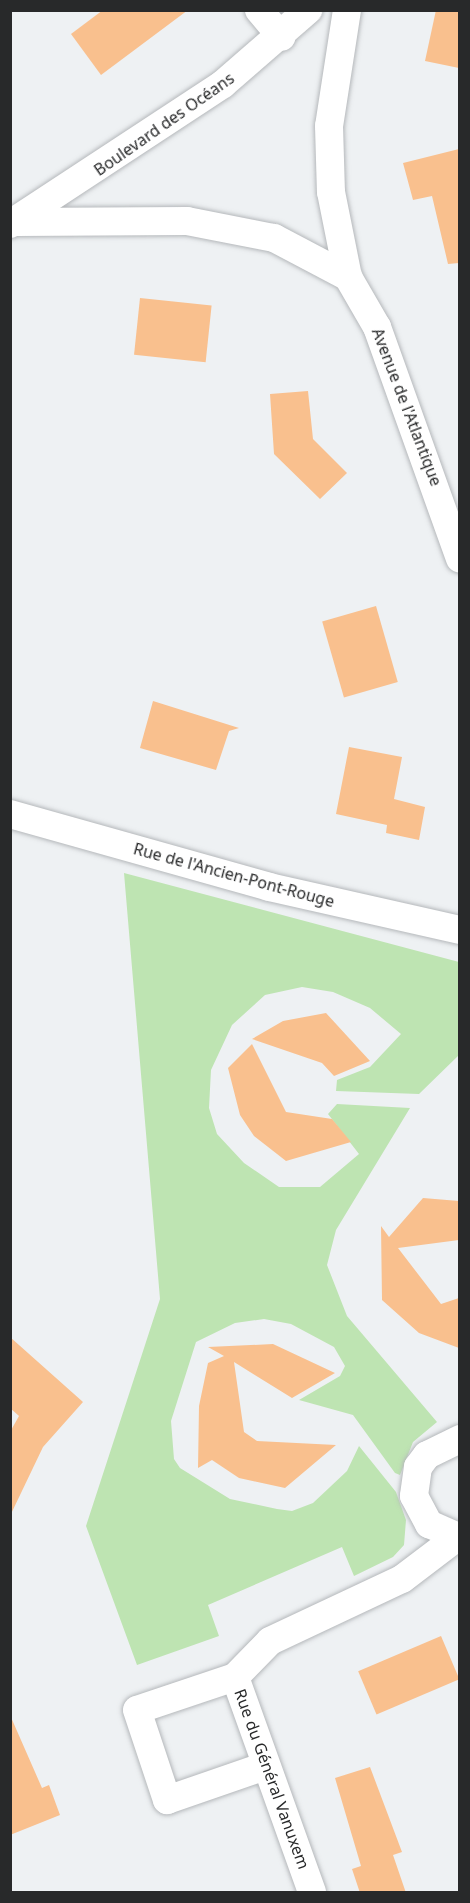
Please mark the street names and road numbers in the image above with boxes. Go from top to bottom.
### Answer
street label: Boulevard des Océans [90,68,238,180]
street label: Avenue de l'Atlantique [368,325,446,489]
street label: Rue de l'Ancien-Pont-Rouge [131,839,337,911]
street label: Rue du Général Vanuxem [230,1686,314,1872]

